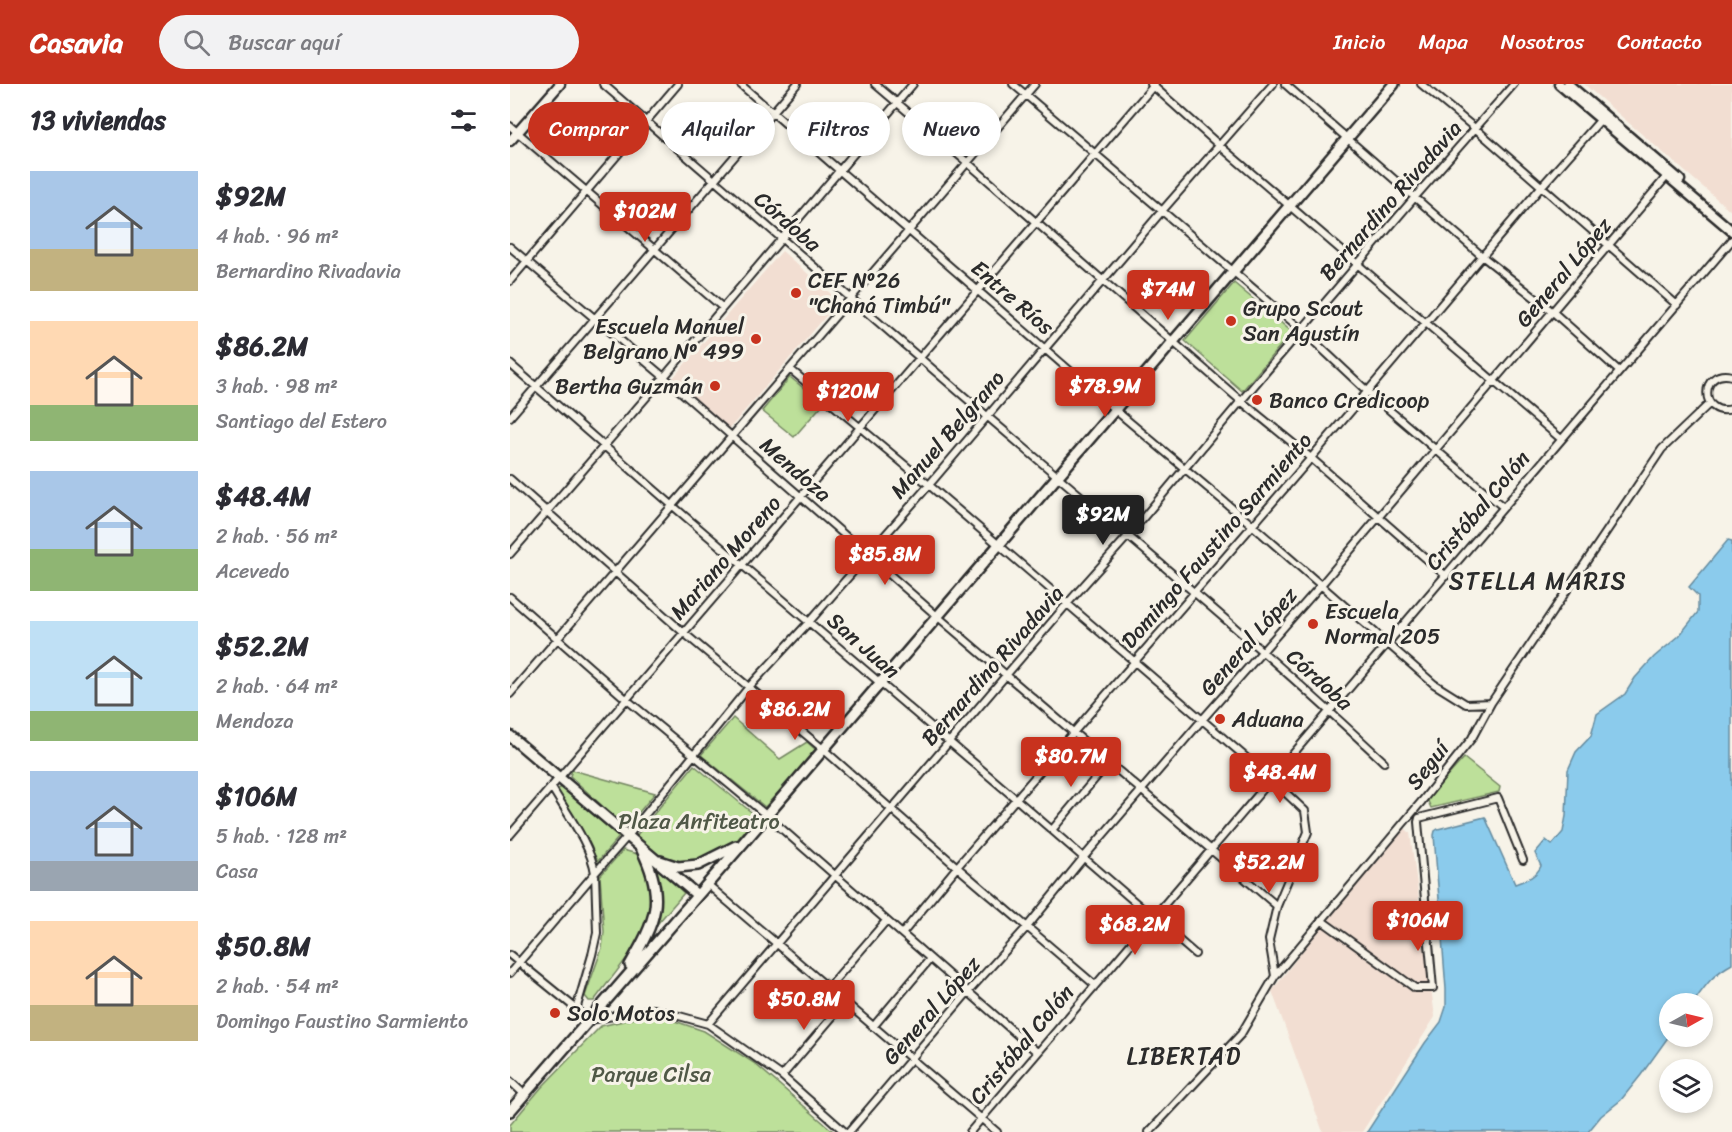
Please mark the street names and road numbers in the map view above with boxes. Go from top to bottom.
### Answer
street label: Bernardino Rivadavia [1309,111,1472,290]
street label: Córdoba [745,181,831,263]
street label: General López [1505,208,1622,337]
street label: Entre Ríos [962,250,1064,346]
street label: Manuel Belgrano [880,361,1015,508]
street label: Domingo Faustino Sarmiento [1111,423,1322,658]
street label: Mendoza [751,427,841,512]
street label: Cristóbal Colón [1415,441,1540,580]
street label: Mariano Moreno [660,486,791,629]
street label: Bernardino Rivadavia [911,576,1074,755]
street label: General López [1189,577,1308,705]
street label: San Juan [818,602,910,689]
street label: Córdoba [1277,638,1363,721]
street label: Seguí [1395,730,1461,799]
street label: General López [872,946,991,1074]
street label: Cristóbal Colón [959,975,1084,1114]

